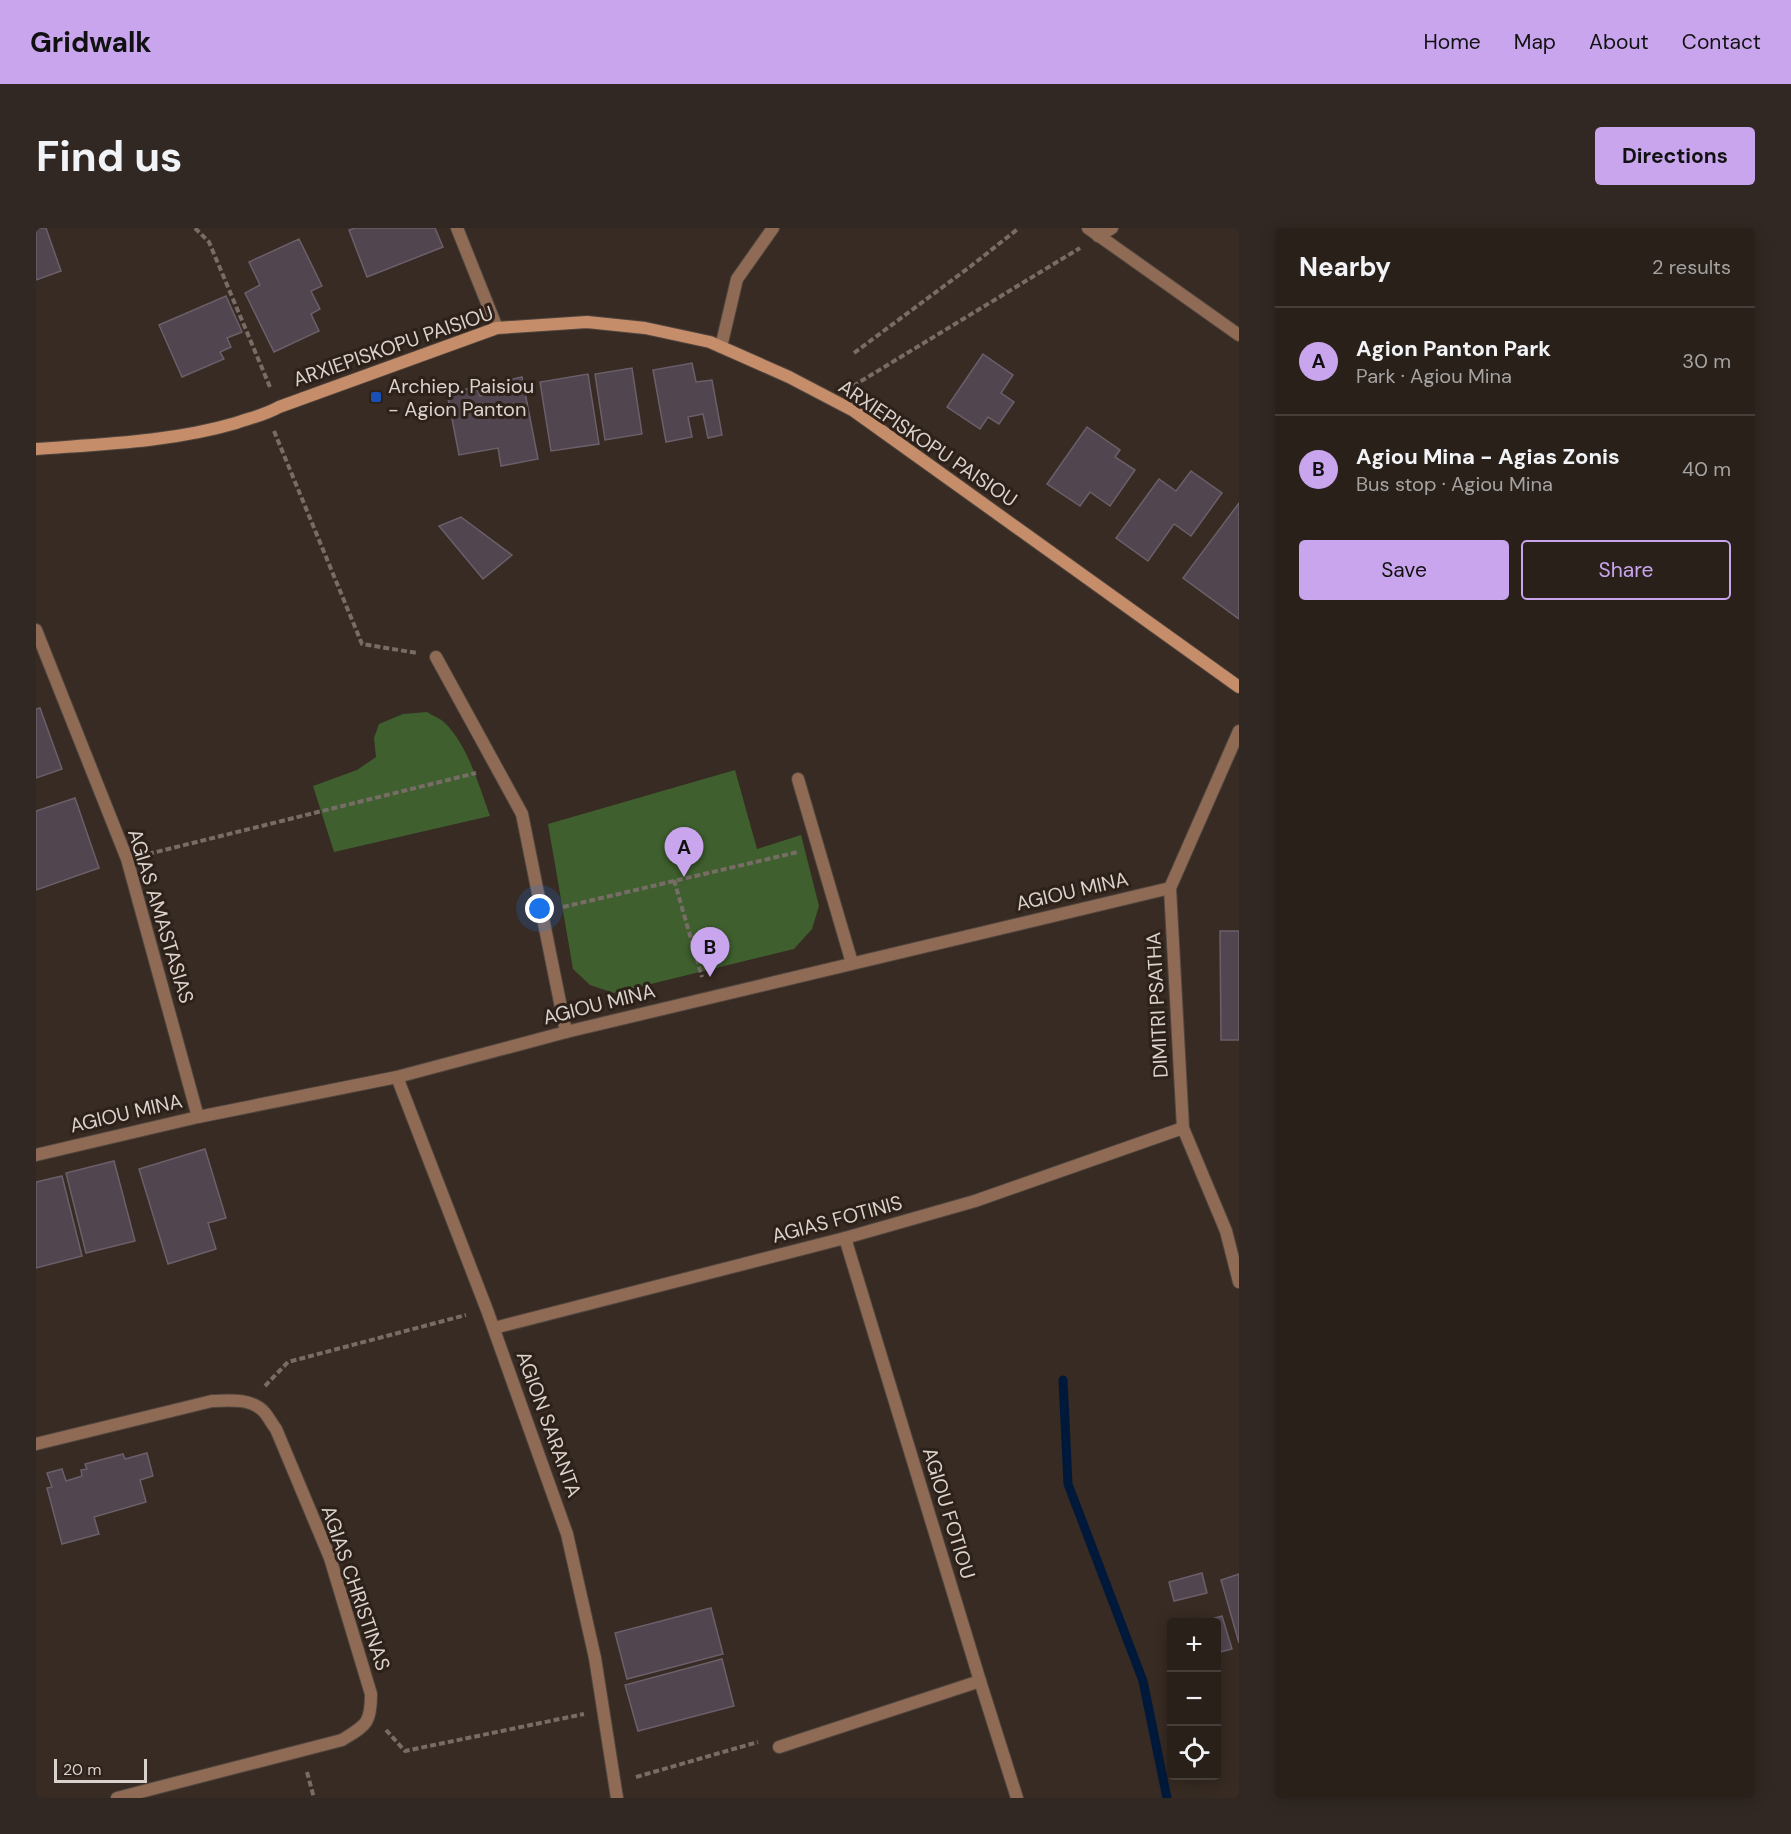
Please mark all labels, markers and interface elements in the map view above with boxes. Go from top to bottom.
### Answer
text: Gridwalk [30,24,152,61]
text: Home [1423,28,1481,56]
text: Map [1514,28,1556,56]
text: About [1589,28,1649,56]
text: Contact [1682,28,1761,56]
button: Directions [1595,127,1755,185]
text: Find us [36,129,182,184]
text: Nearby [1299,250,1391,284]
text: 2 results [1652,254,1731,280]
street label: ARXIEPISKOPU PAISIOU [289,300,497,392]
text: Agion Panton Park [1356,334,1551,363]
text: A [1311,348,1326,374]
text: 30 m [1682,348,1731,374]
text: Park · Agiou Mina [1356,363,1512,389]
place label: Archiep. Paisiou - Agion Panton [388,373,534,422]
street label: ARXIEPISKOPU PAISIOU [834,373,1022,513]
marker: Archiep. Paisiou - Agion Panton [369,390,383,404]
text: Agiou Mina - Agias Zonis [1356,442,1620,471]
text: B [1312,456,1325,482]
text: 40 m [1682,456,1731,482]
text: Bus stop · Agiou Mina [1356,471,1553,497]
button: Save [1299,540,1509,600]
button: Share [1521,540,1731,600]
street label: AGIAS AMASTASIAS [122,826,200,1006]
pin: A [664,828,704,877]
street label: AGIOU MINA [1013,865,1131,917]
your location [525,894,554,923]
pin: B [690,928,730,977]
street label: DIMITRI PSATHA [1140,931,1174,1079]
street label: AGIOU MINA [540,977,658,1031]
street label: AGIOU MINA [67,1087,185,1139]
street label: AGIAS FOTINIS [769,1189,905,1249]
street label: AGION SARANTA [510,1347,588,1501]
street label: AGIOU FOTIOU [917,1444,981,1582]
street label: AGIAS CHRISTINAS [316,1502,396,1674]
map controls [1167,1618,1221,1780]
button: + [1167,1618,1221,1672]
button: − [1167,1672,1221,1726]
button: locate [1167,1726,1221,1780]
scale bar [54,1756,147,1784]
text: 20 m [63,1759,102,1780]

